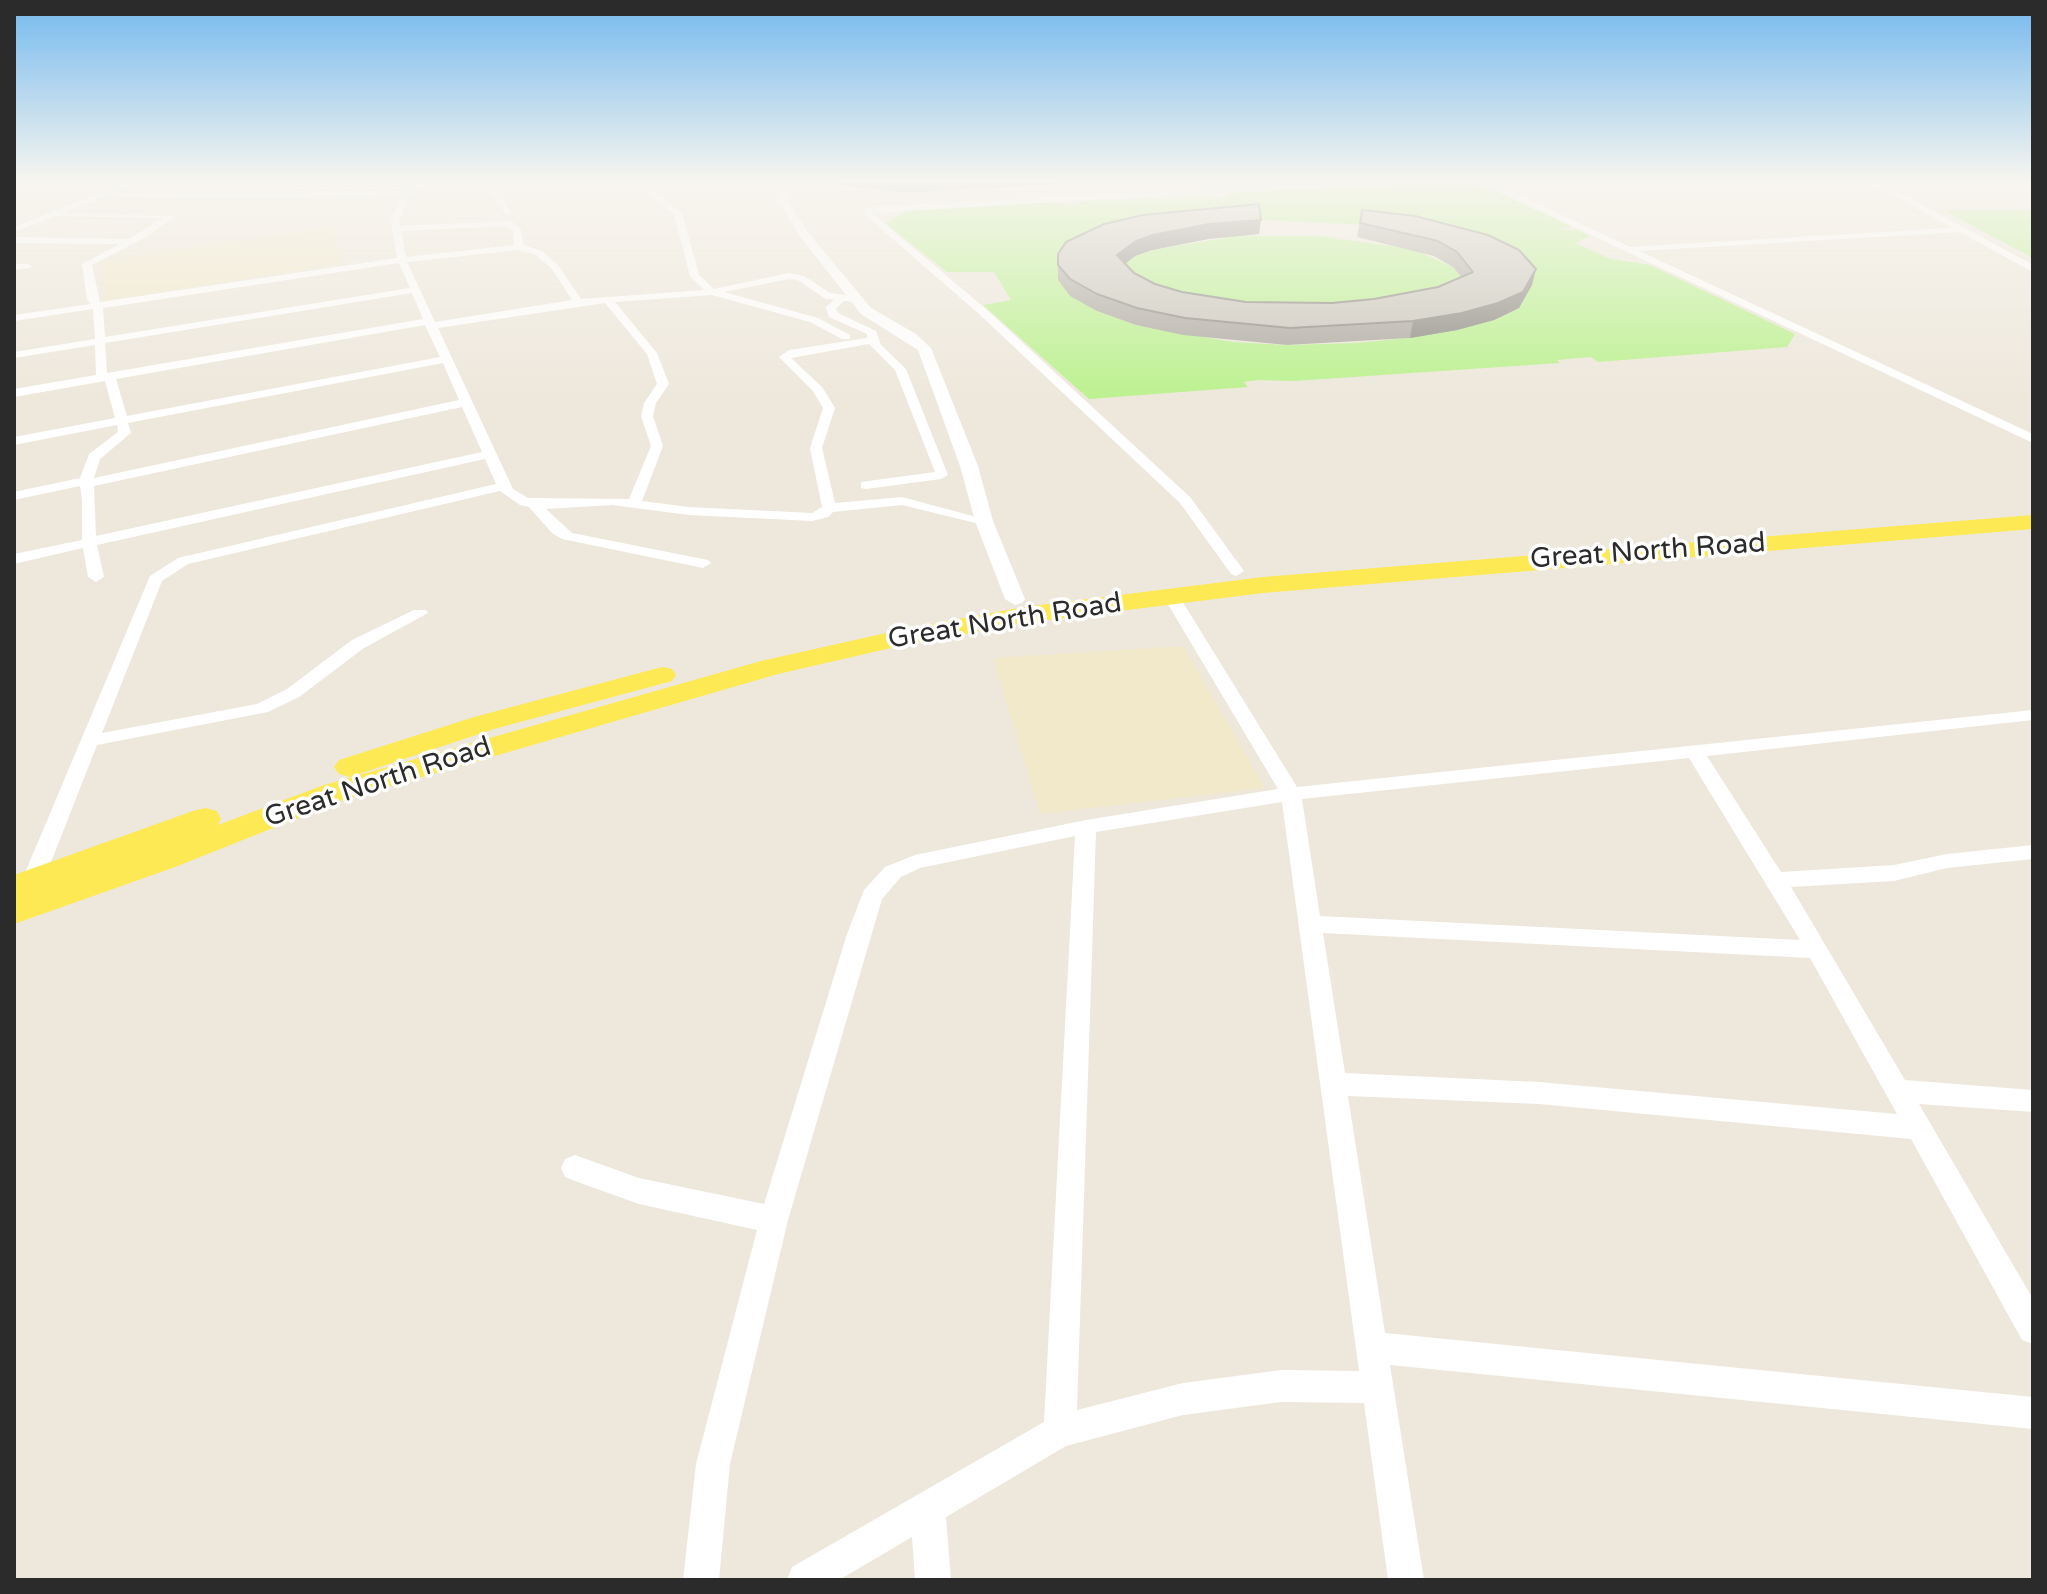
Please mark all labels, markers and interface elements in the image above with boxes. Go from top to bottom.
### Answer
street label: Great North Road [1529,527,1767,577]
street label: Great North Road [886,587,1124,657]
street label: Great North Road [261,731,495,835]

